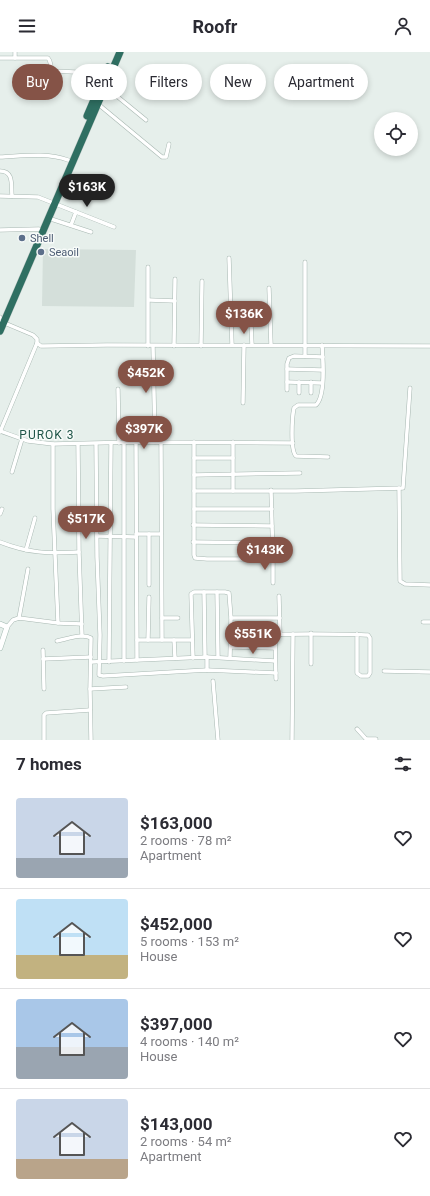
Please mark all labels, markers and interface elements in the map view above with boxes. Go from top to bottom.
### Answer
icon: menu [16,15,38,37]
icon: person [392,15,414,37]
text: Roofr [193,16,237,37]
chip: Buy [12,64,63,100]
chip: Rent [71,64,127,100]
chip: Filters [135,64,202,100]
chip: New [210,64,266,100]
chip: Apartment [274,64,368,100]
map controls [374,112,418,156]
button: locate [374,112,418,156]
pin: $163K [59,174,115,208]
text: $163K [68,179,106,194]
place label: Shell [30,232,54,245]
marker: Shell [17,233,27,243]
place label: Seaoil [49,246,79,259]
marker: Seaoil [36,247,46,257]
pin: $136K [216,301,272,335]
text: $136K [225,306,263,321]
pin: $452K [118,360,174,394]
text: $452K [127,365,165,380]
pin: $397K [116,416,172,450]
text: $397K [125,421,163,436]
district label: PUROK 3 [19,428,75,442]
pin: $517K [58,506,114,540]
text: $517K [67,511,105,526]
pin: $143K [237,537,293,571]
text: $143K [246,542,284,557]
pin: $551K [225,621,281,655]
text: $551K [234,626,272,641]
icon: filters [392,753,414,775]
text: 7 homes [16,754,82,774]
text: $163,000 [140,813,212,833]
icon: home [48,814,96,862]
icon: heart [392,827,414,849]
text: 2 rooms · 78 m² [140,833,232,848]
text: Apartment [140,848,202,863]
text: $452,000 [140,914,212,934]
icon: home [48,915,96,963]
icon: heart [392,928,414,950]
text: 5 rooms · 153 m² [140,934,239,949]
text: House [140,949,177,964]
text: $397,000 [140,1014,212,1034]
icon: home [48,1015,96,1063]
icon: heart [392,1028,414,1050]
text: 4 rooms · 140 m² [140,1034,239,1049]
text: House [140,1049,177,1064]
text: $143,000 [140,1114,212,1134]
icon: home [48,1115,96,1163]
icon: heart [392,1128,414,1150]
text: 2 rooms · 54 m² [140,1134,232,1149]
text: Apartment [140,1149,202,1164]

